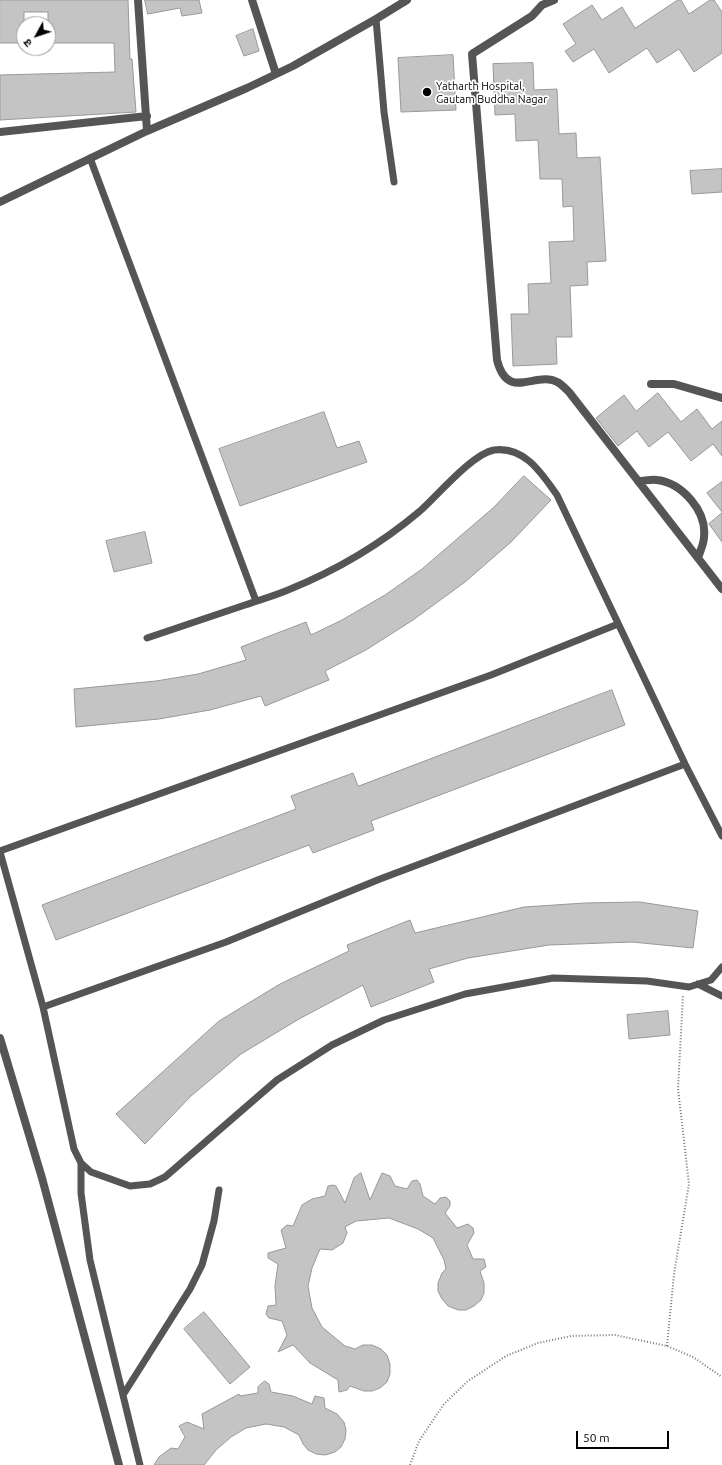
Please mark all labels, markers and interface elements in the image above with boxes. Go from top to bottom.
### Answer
north arrow [16,16,56,56]
text: उ [21,37,34,49]
place label: Yatharth Hospital, Gautam Buddha Nagar [436,79,547,105]
marker: Yatharth Hospital, Gautam Buddha Nagar [421,86,433,98]
scale bar [578,1423,671,1449]
text: 50 m [583,1431,610,1444]

